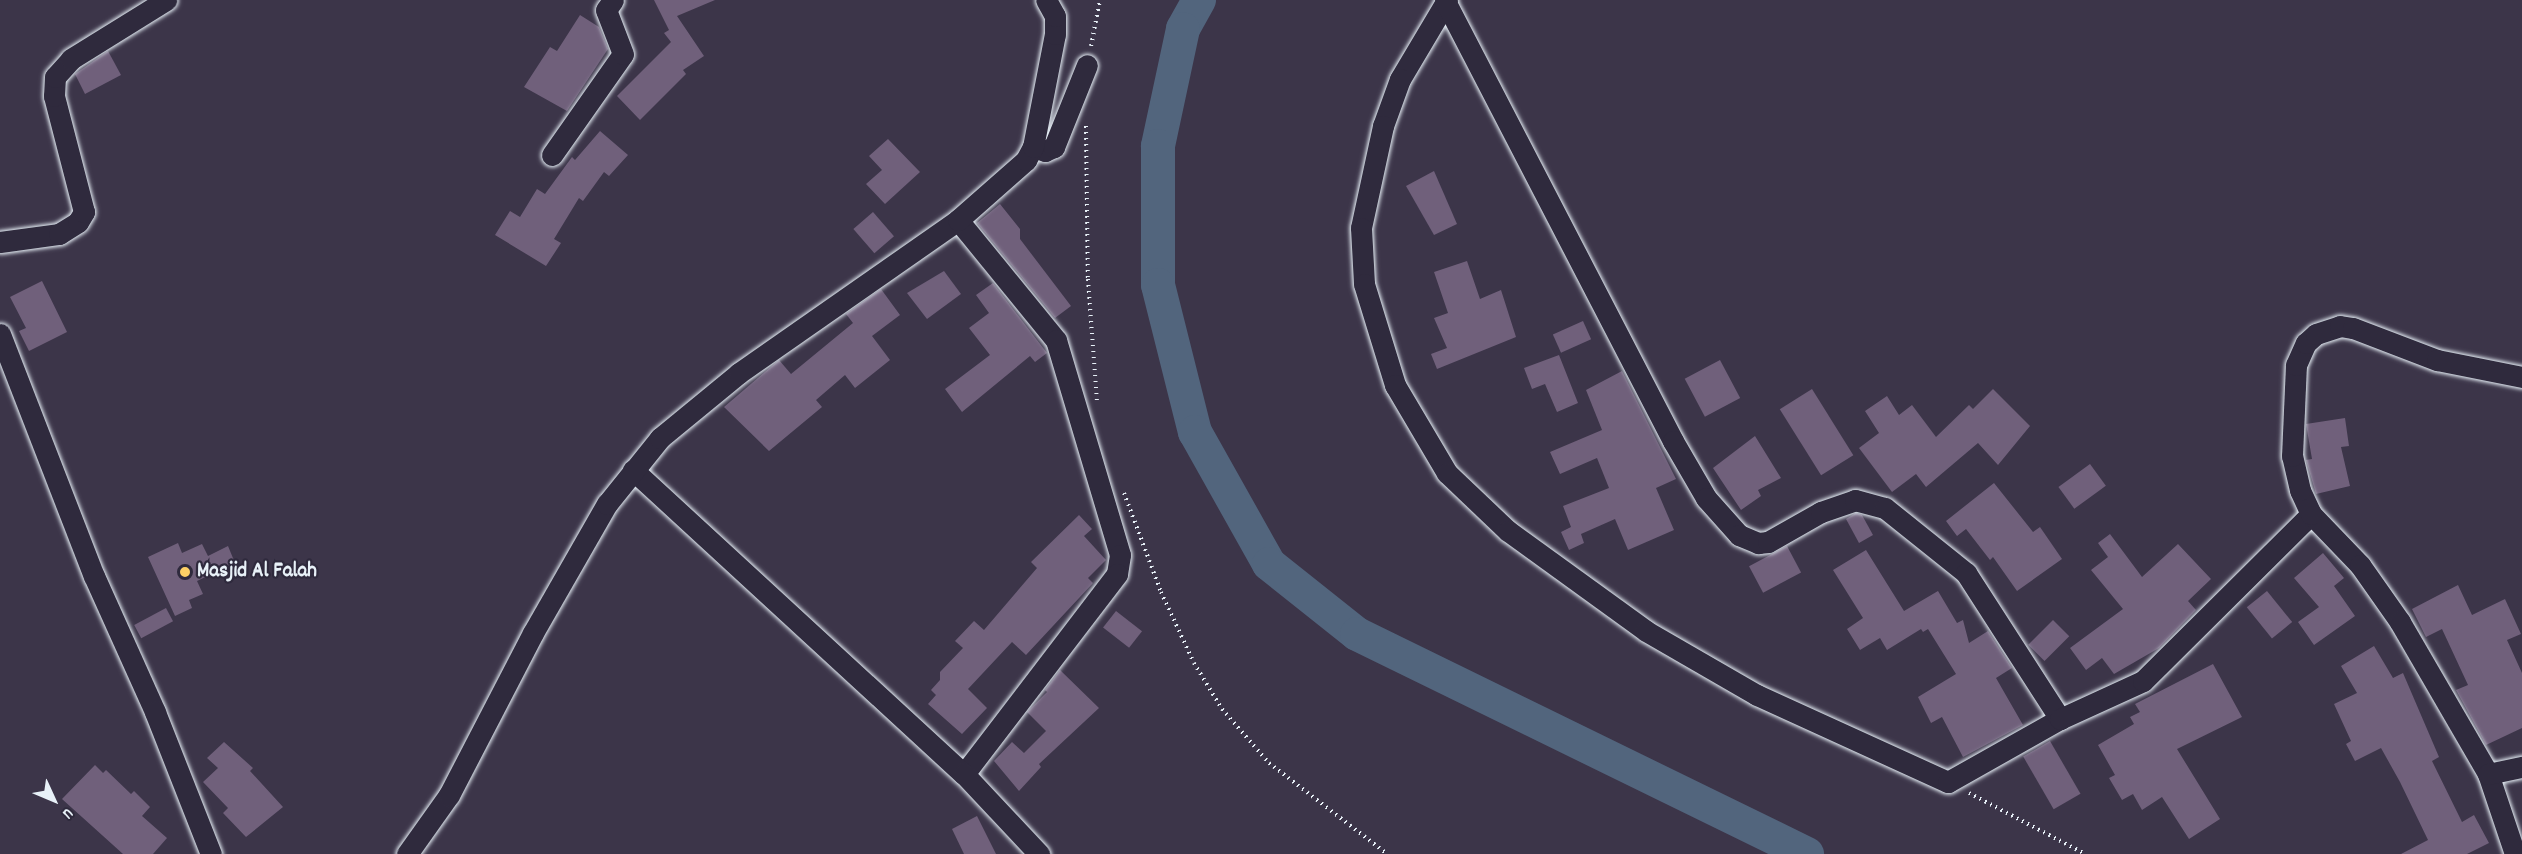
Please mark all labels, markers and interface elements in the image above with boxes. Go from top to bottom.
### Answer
place label: Masjid Al Falah [197,559,317,585]
marker: Masjid Al Falah [178,565,192,579]
north arrow [24,770,84,830]
text: U [56,802,78,824]

